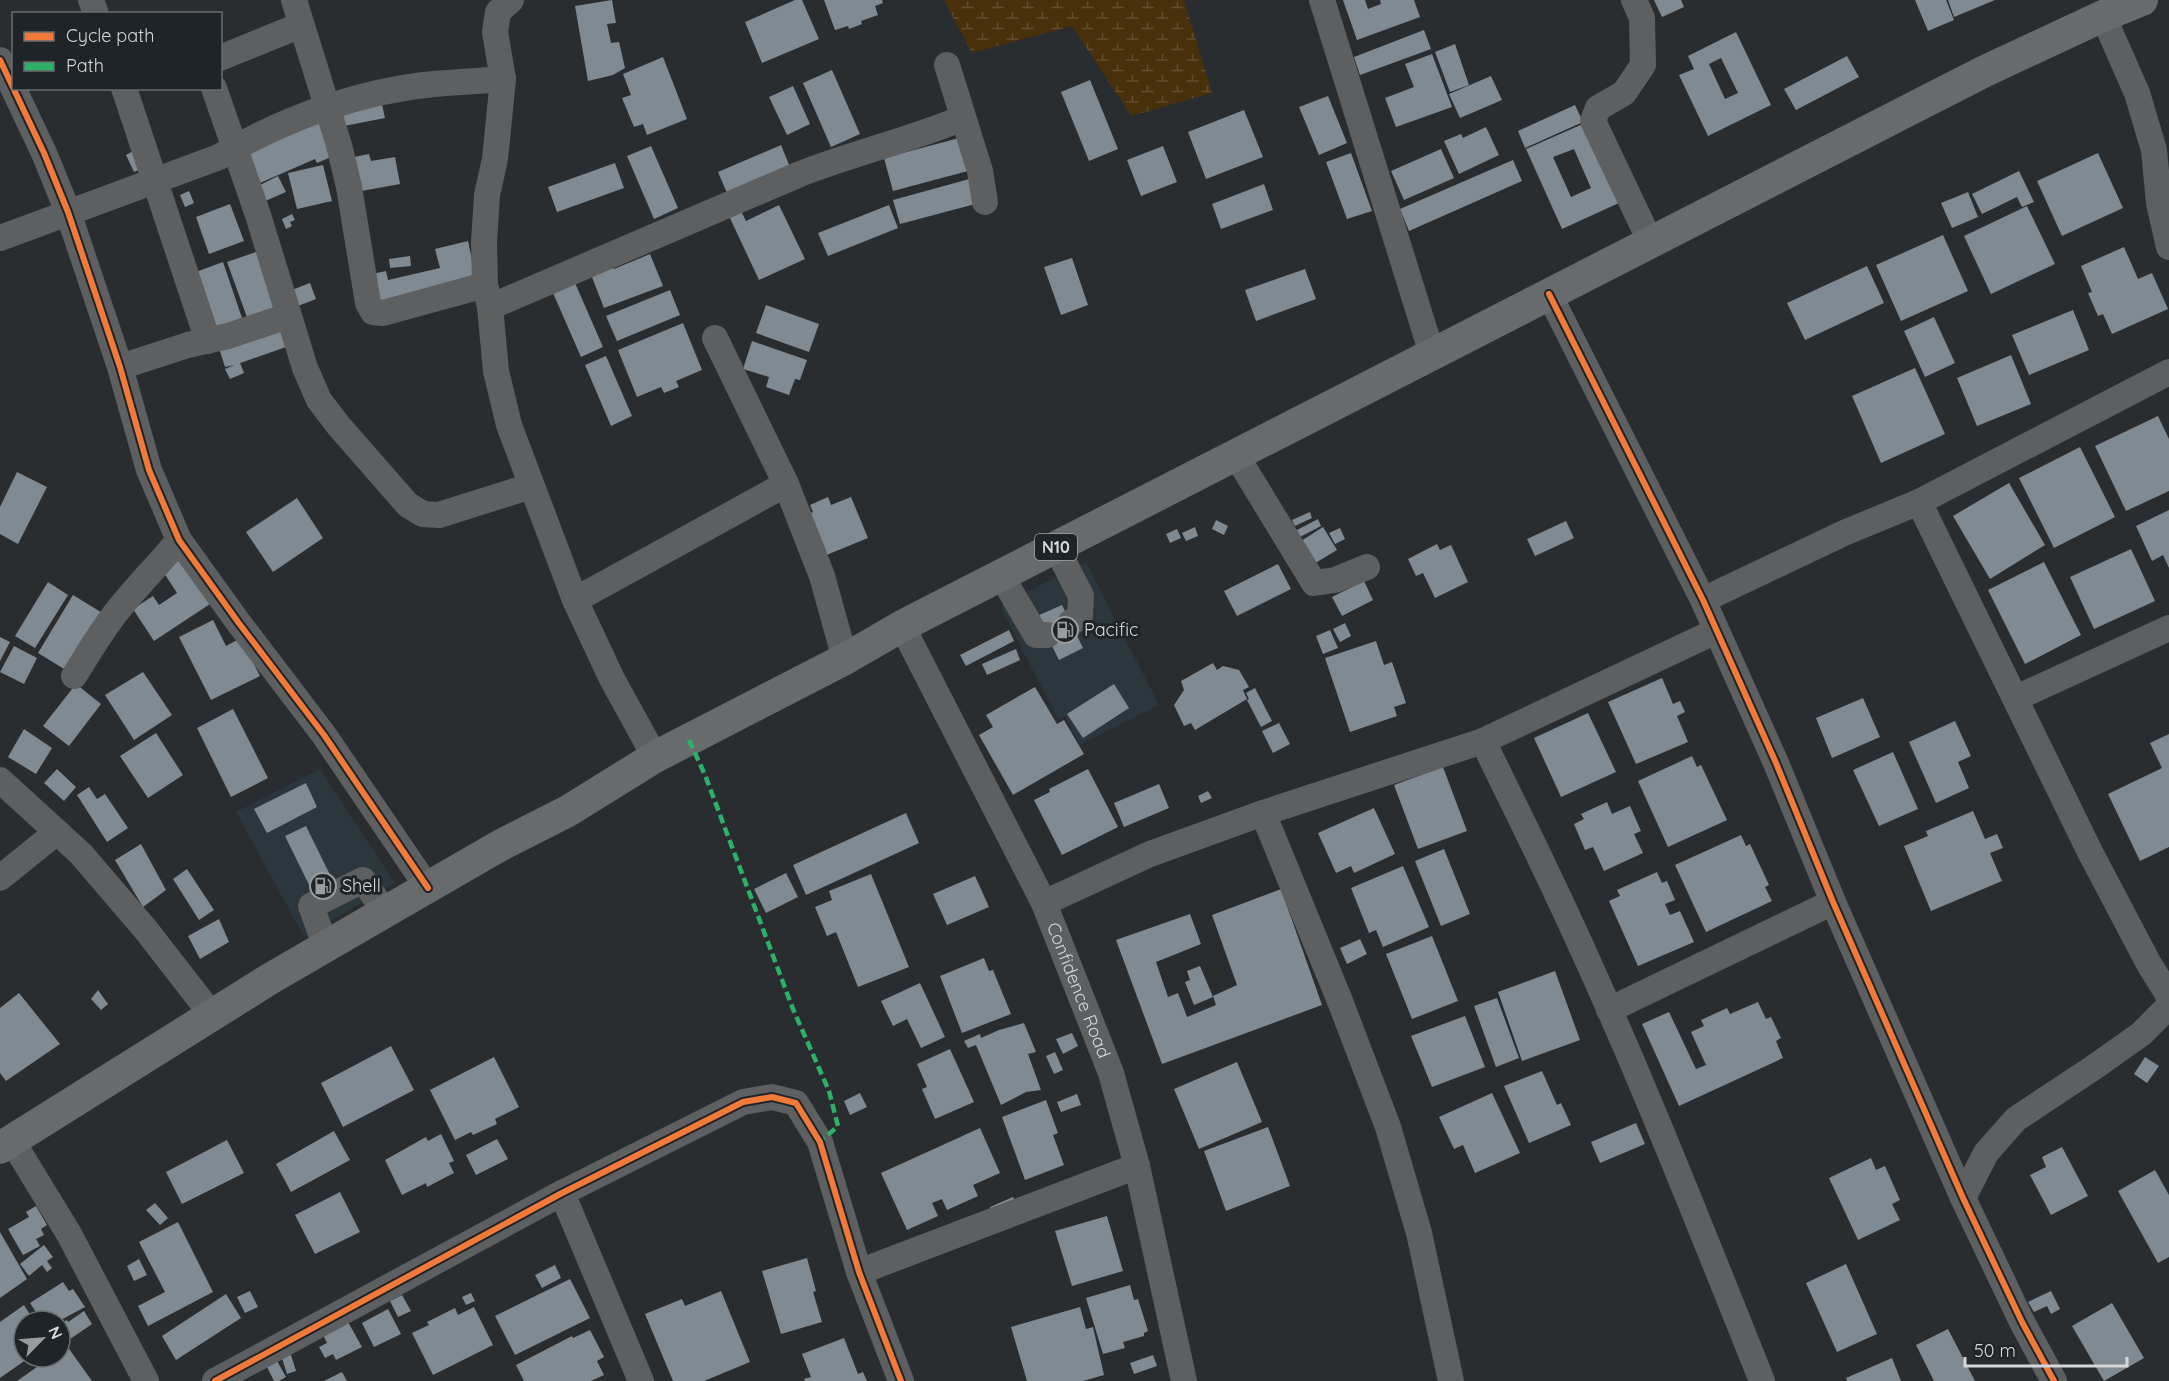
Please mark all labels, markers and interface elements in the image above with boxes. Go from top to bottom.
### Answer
legend [12,12,222,90]
text: Cycle path [66,24,154,47]
text: Path [66,54,104,77]
road number: N10 [1035,534,1077,560]
fuel station icon: Pacific [1050,615,1080,645]
place label: Pacific [1084,618,1138,641]
fuel station icon: Shell [308,871,338,901]
place label: Shell [342,874,381,897]
street label: Confidence Road [1042,919,1116,1061]
north arrow [12,1309,72,1369]
text: N [44,1323,67,1342]
scale bar [1965,1330,2127,1368]
text: 50 m [1974,1339,2016,1362]

